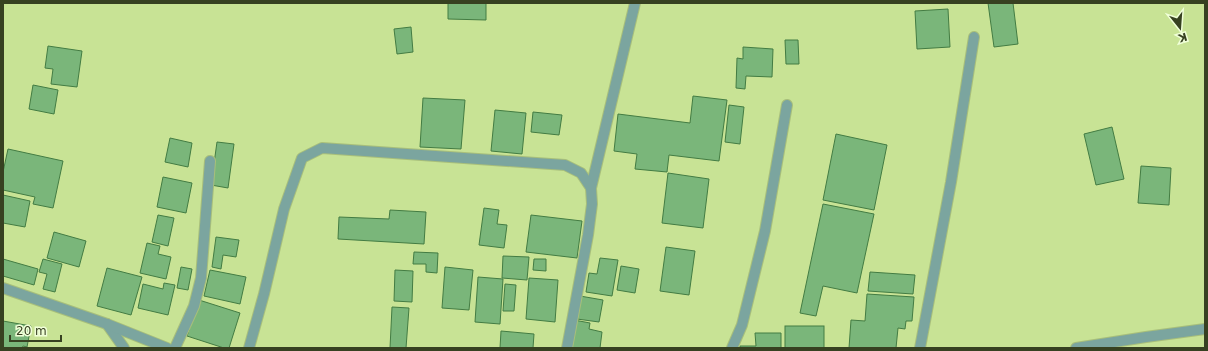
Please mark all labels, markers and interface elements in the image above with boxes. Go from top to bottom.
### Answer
north arrow [1160,8,1200,48]
text: K [1176,30,1189,45]
scale bar [10,317,61,343]
text: 20 m [16,324,47,338]

